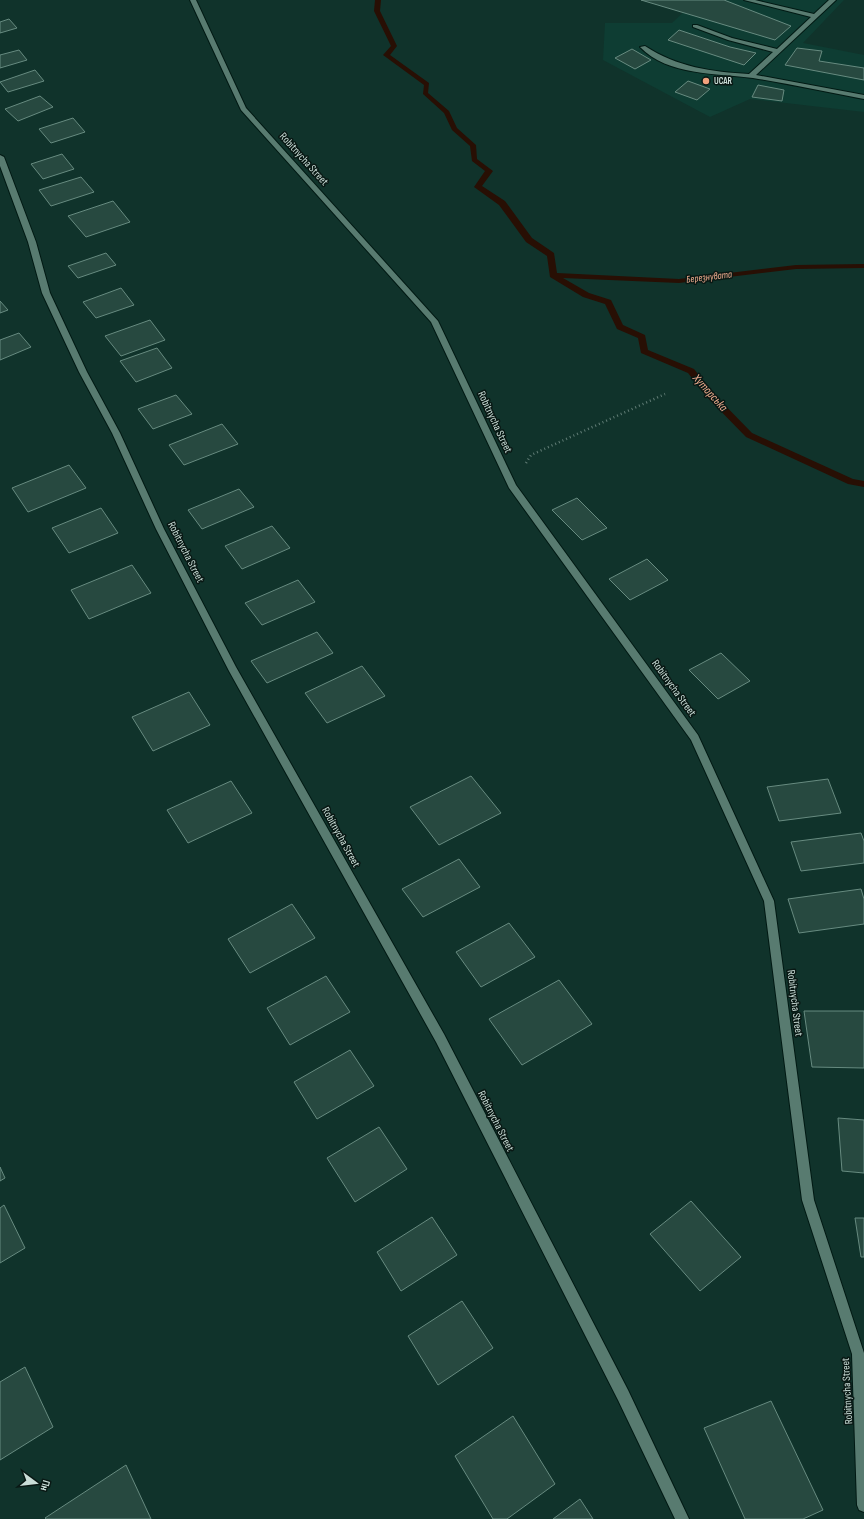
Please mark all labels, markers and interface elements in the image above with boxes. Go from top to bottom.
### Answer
marker: UCAR [701,76,711,86]
place label: UCAR [714,76,733,87]
street label: Robitnycha Street [277,130,332,189]
water label: Березнувата [685,268,733,286]
water label: Хуторська [689,370,731,415]
street label: Robitnycha Street [475,389,515,456]
street label: Robitnycha Street [165,519,207,585]
street label: Robitnycha Street [649,657,699,719]
street label: Robitnycha Street [319,805,363,870]
street label: Robitnycha Street [784,969,806,1037]
street label: Robitnycha Street [475,1088,517,1154]
street label: Robitnycha Street [839,1357,855,1425]
north arrow [16,1463,56,1503]
text: Пн [37,1479,53,1492]

